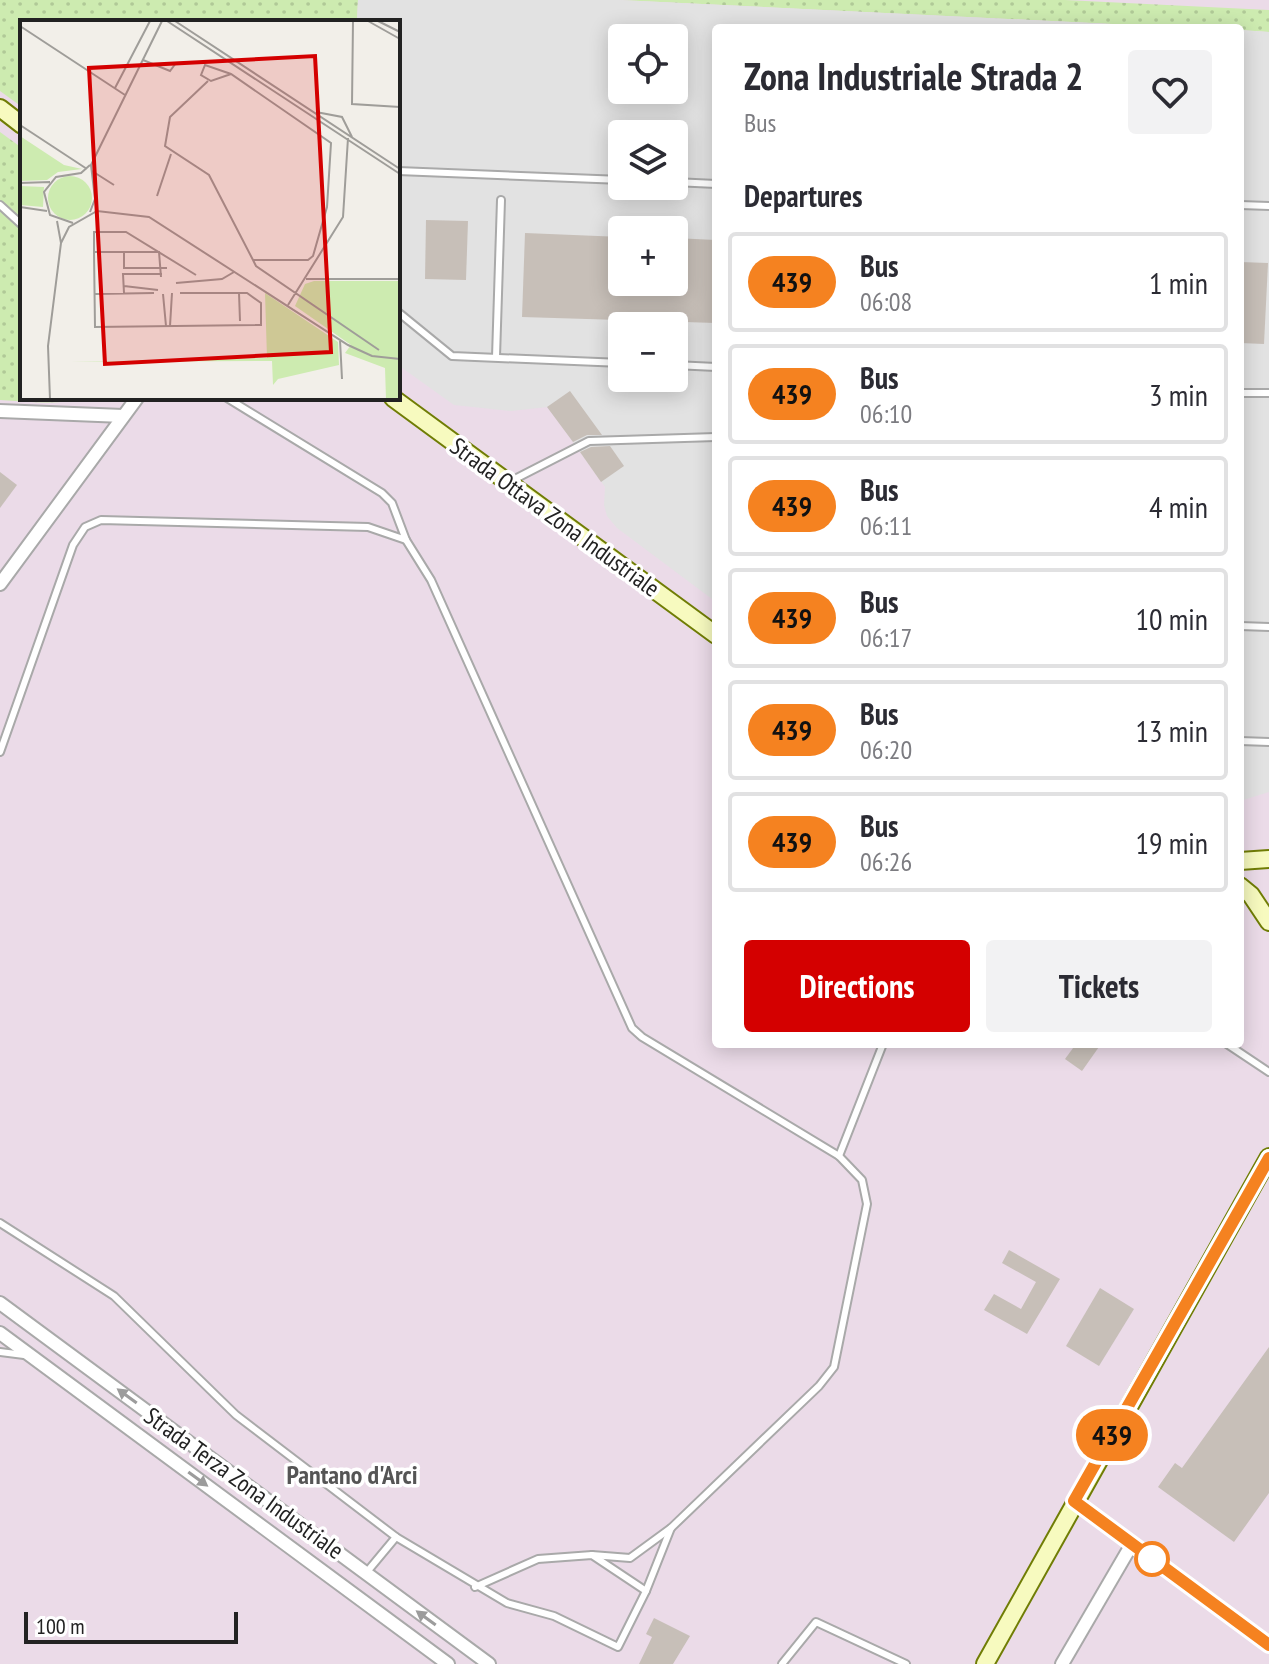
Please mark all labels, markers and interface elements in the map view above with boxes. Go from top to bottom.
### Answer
inset map [20,20,400,400]
map controls [608,24,688,392]
button: locate [608,24,688,104]
button: heart [1128,50,1212,134]
text: Zona Industriale Strada 2 [744,51,1083,100]
text: Bus [744,106,776,139]
button: layers [608,120,688,200]
text: Departures [744,176,862,215]
button: + [608,216,688,296]
text: Bus [860,246,899,285]
text: 439 [772,263,812,300]
text: 1 min [1149,263,1208,302]
text: 06:08 [860,285,912,318]
button: − [608,312,688,392]
text: Bus [860,358,899,397]
text: 439 [772,375,812,412]
text: 3 min [1149,375,1208,414]
text: 06:10 [860,397,912,430]
street label: Strada Ottava Zona Industriale [444,431,666,603]
text: Bus [860,470,899,509]
text: 439 [772,487,812,524]
text: 4 min [1149,487,1208,526]
text: 06:11 [860,509,912,542]
text: Bus [860,582,899,621]
text: 439 [772,599,812,636]
text: 10 min [1135,599,1208,638]
text: 06:17 [860,621,912,654]
text: Bus [860,694,899,733]
text: 439 [772,711,812,748]
text: 13 min [1135,711,1208,750]
text: 06:20 [860,733,912,766]
text: Bus [860,806,899,845]
text: 439 [772,823,812,860]
text: 19 min [1135,823,1208,862]
text: 06:26 [860,845,912,878]
button: Directions [744,940,970,1032]
button: Tickets [986,940,1212,1032]
one-way arrow [116,1389,137,1405]
street label: Strada Terza Zona Industriale [138,1400,350,1566]
line badge: 439 [1066,1409,1158,1461]
text: 439 [1092,1416,1132,1453]
district label: Pantano d'Arci [286,1458,418,1491]
one-way arrow [188,1471,208,1487]
unlabelled marker [1135,1542,1169,1576]
scale bar [24,1608,238,1644]
one-way arrow [416,1610,436,1626]
text: 100 m [36,1612,85,1640]

